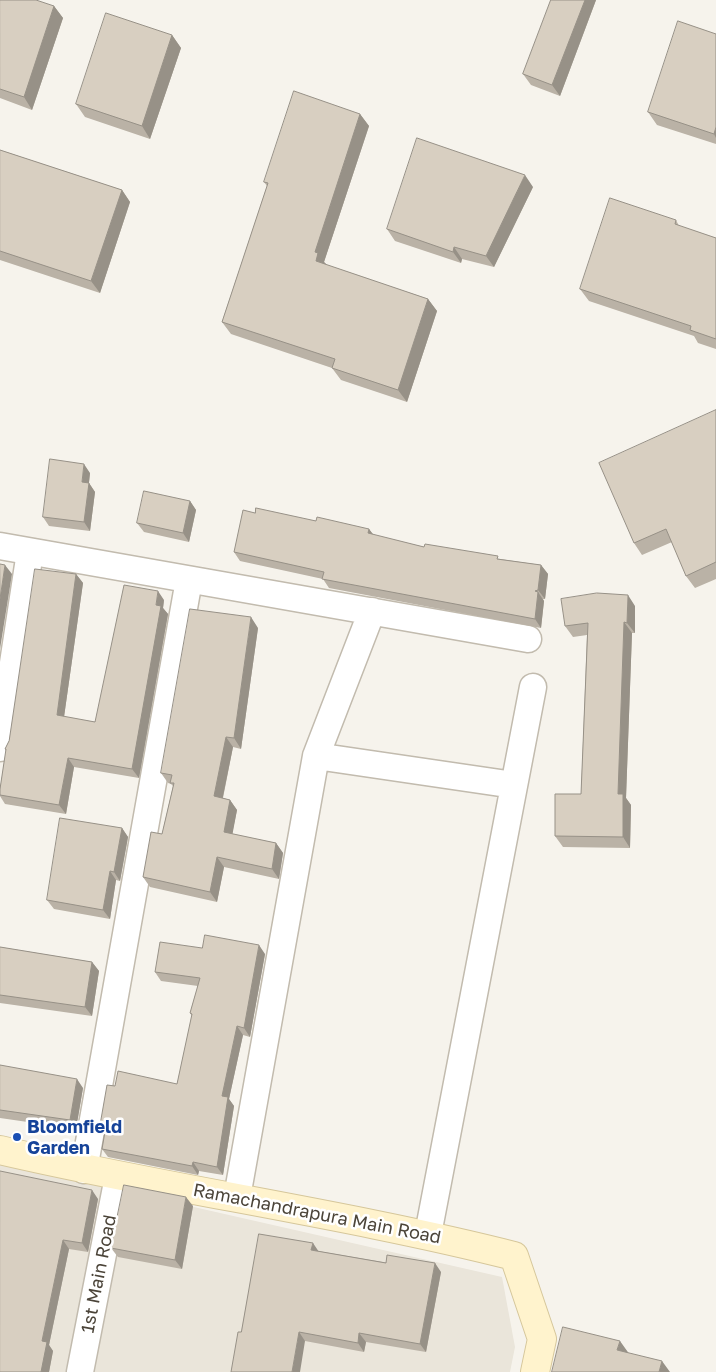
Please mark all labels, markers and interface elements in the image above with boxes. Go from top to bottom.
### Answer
place label: Bloomfield Garden [27,1116,122,1158]
marker: Bloomfield Garden [11,1131,23,1143]
street label: Ramachandrapura Main Road [191,1179,443,1249]
street label: 1st Main Road [77,1213,121,1335]

